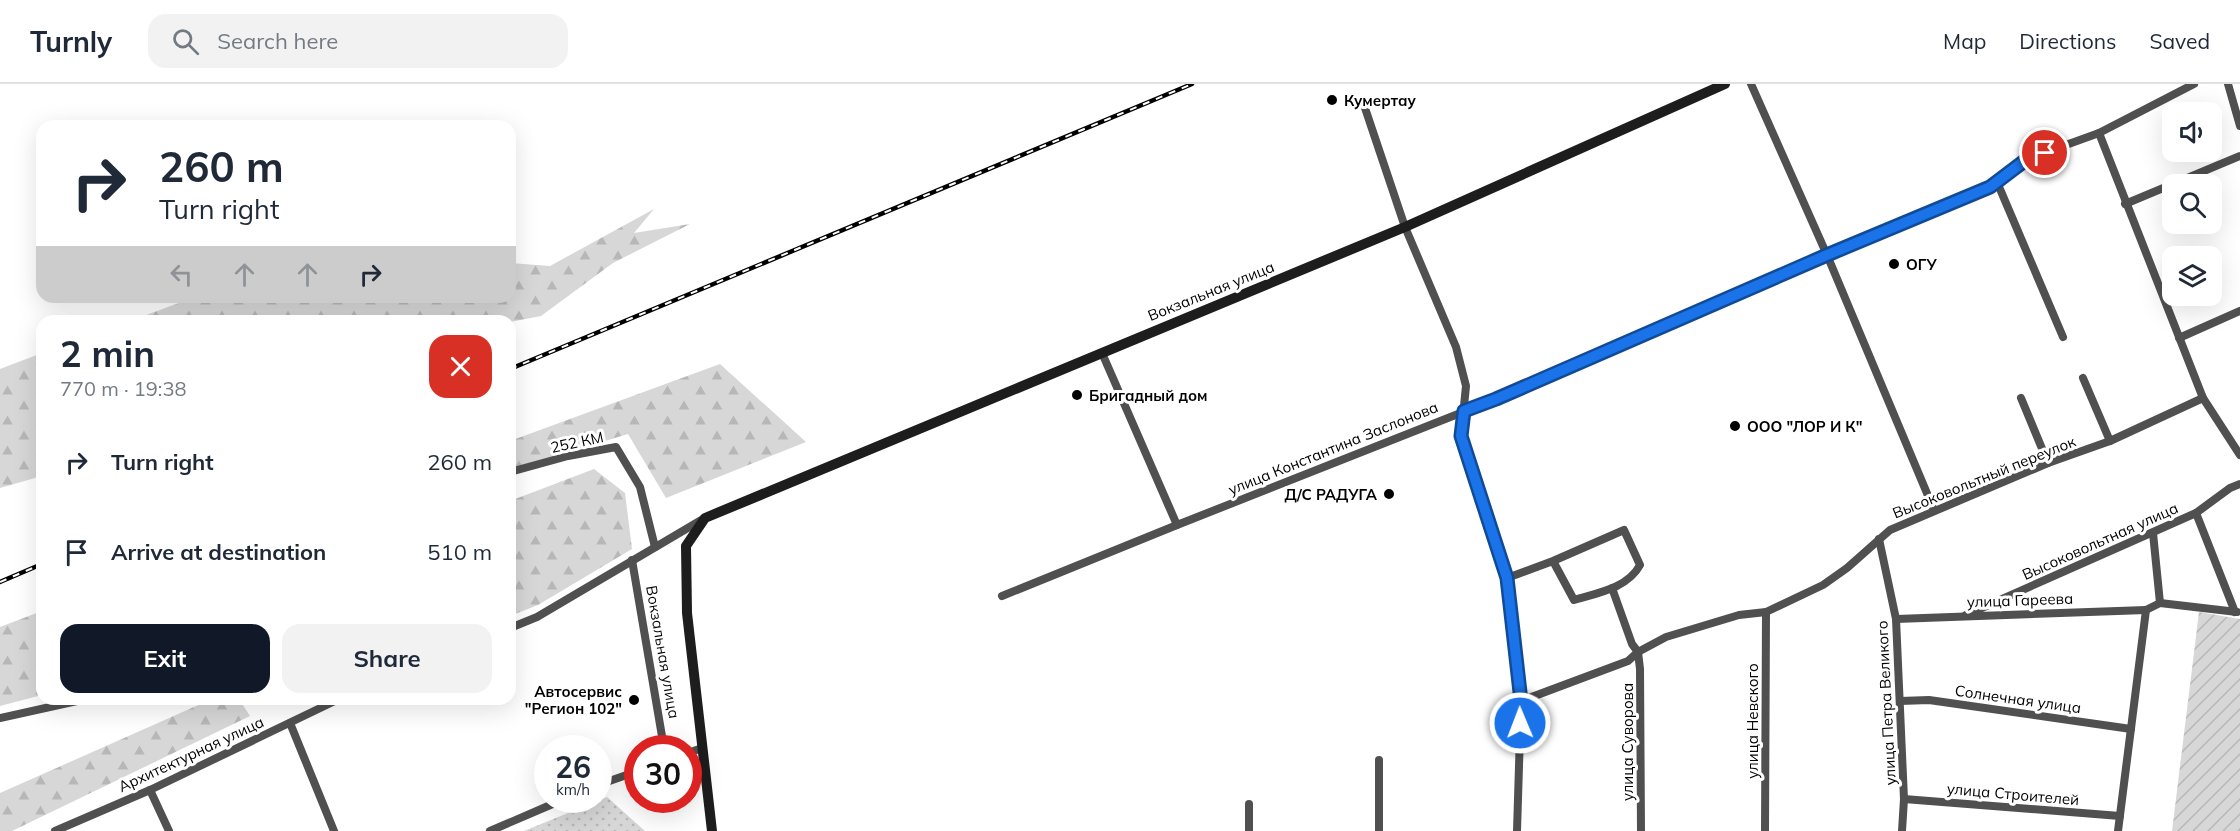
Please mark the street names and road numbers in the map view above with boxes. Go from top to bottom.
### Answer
street label: Вокзальная улица [1145,257,1277,325]
street label: улица Константина Заслонова [1225,397,1441,499]
street label: 252 КМ [549,427,605,457]
street label: Высоковольтный переулок [1890,431,2079,522]
street label: Высоковольтная улица [2019,498,2181,584]
street label: Вокзальная улица [642,584,684,720]
street label: улица Гареева [1967,589,2073,611]
street label: улица Петра Великого [1872,620,1900,786]
street label: улица Невского [1743,663,1762,779]
street label: Солнечная улица [1954,681,2082,717]
street label: улица Суворова [1618,683,1637,801]
street label: Архитектурная улица [115,712,267,796]
street label: улица Строителей [1946,779,2080,809]

